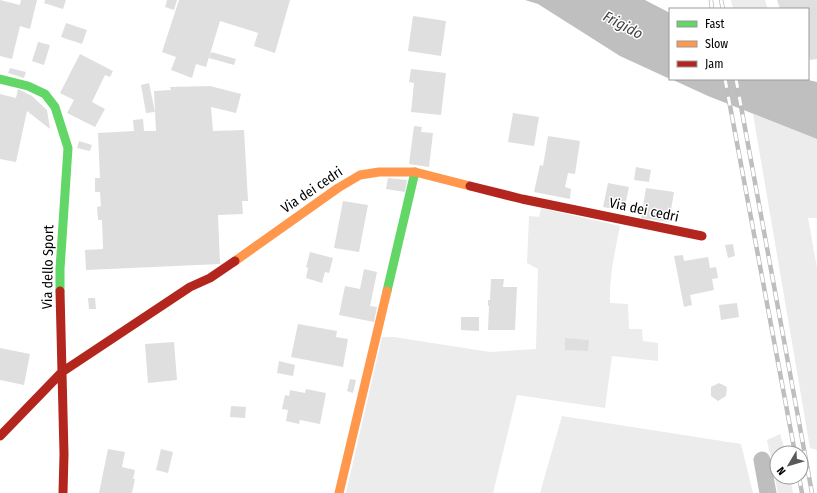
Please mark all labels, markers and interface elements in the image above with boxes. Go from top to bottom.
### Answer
water label: Frigido [600,7,646,43]
legend [669,8,809,80]
text: Fast [705,17,724,31]
text: Slow [705,37,728,51]
text: Jam [705,57,723,71]
street label: Via dei cedri [278,163,346,217]
street label: Via dei cedri [608,194,680,226]
street label: Via dello Sport [39,224,57,309]
north arrow [769,445,809,485]
text: N [774,464,789,477]

